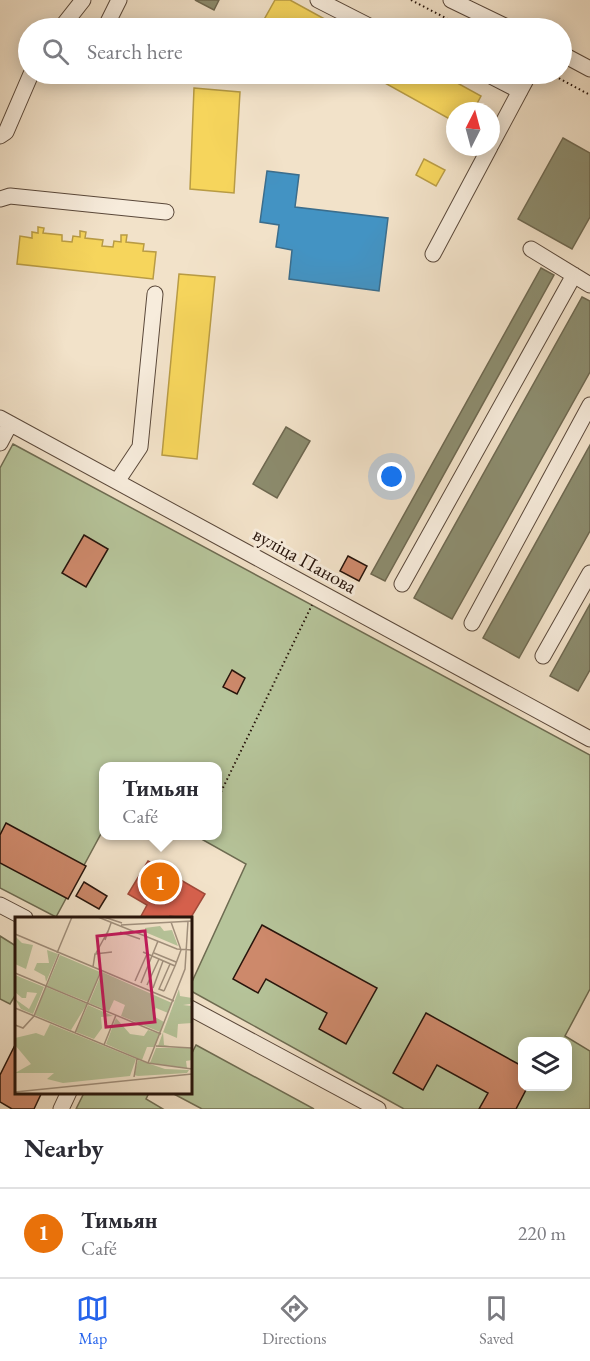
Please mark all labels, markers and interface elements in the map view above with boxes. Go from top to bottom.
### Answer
search box [18,18,572,84]
icon: search [39,35,72,68]
text: Search here [87,37,182,66]
north arrow [446,102,500,156]
your location [377,462,406,491]
street label: вуліца Панова [249,521,361,599]
popup [99,762,222,840]
text: Тимьян [122,774,199,803]
text: Café [122,803,158,829]
pin: 1 [140,860,180,904]
inset map [15,917,192,1094]
map controls [518,1037,572,1091]
button: layers [518,1037,572,1091]
text: Nearby [24,1131,104,1165]
text: Тимьян [81,1206,158,1235]
text: 1 [38,1220,49,1246]
text: 220 m [518,1220,566,1246]
text: Café [81,1235,117,1261]
tab: Map [76,1292,109,1349]
tab: Directions [262,1292,327,1349]
tab: Saved [479,1292,514,1349]

